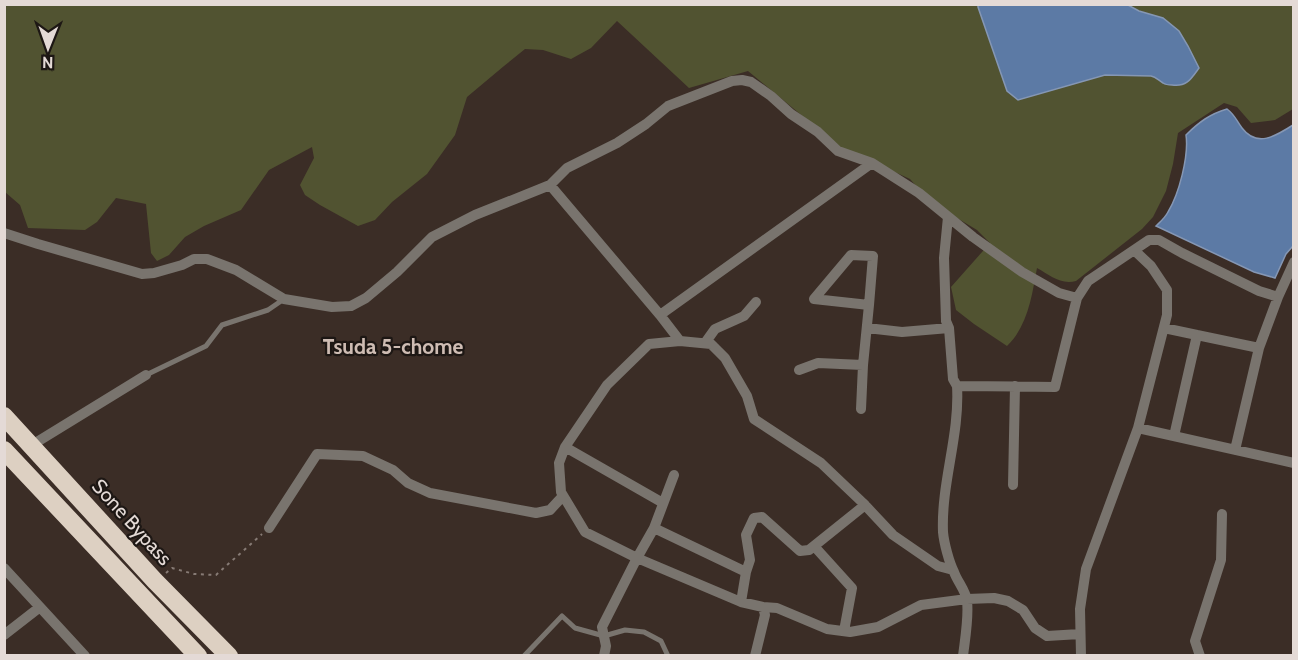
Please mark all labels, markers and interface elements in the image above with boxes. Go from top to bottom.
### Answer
north arrow [18,18,78,78]
text: N [42,53,54,72]
district label: Tsuda 5-chome [323,334,464,359]
street label: Sone Bypass [87,474,177,570]

